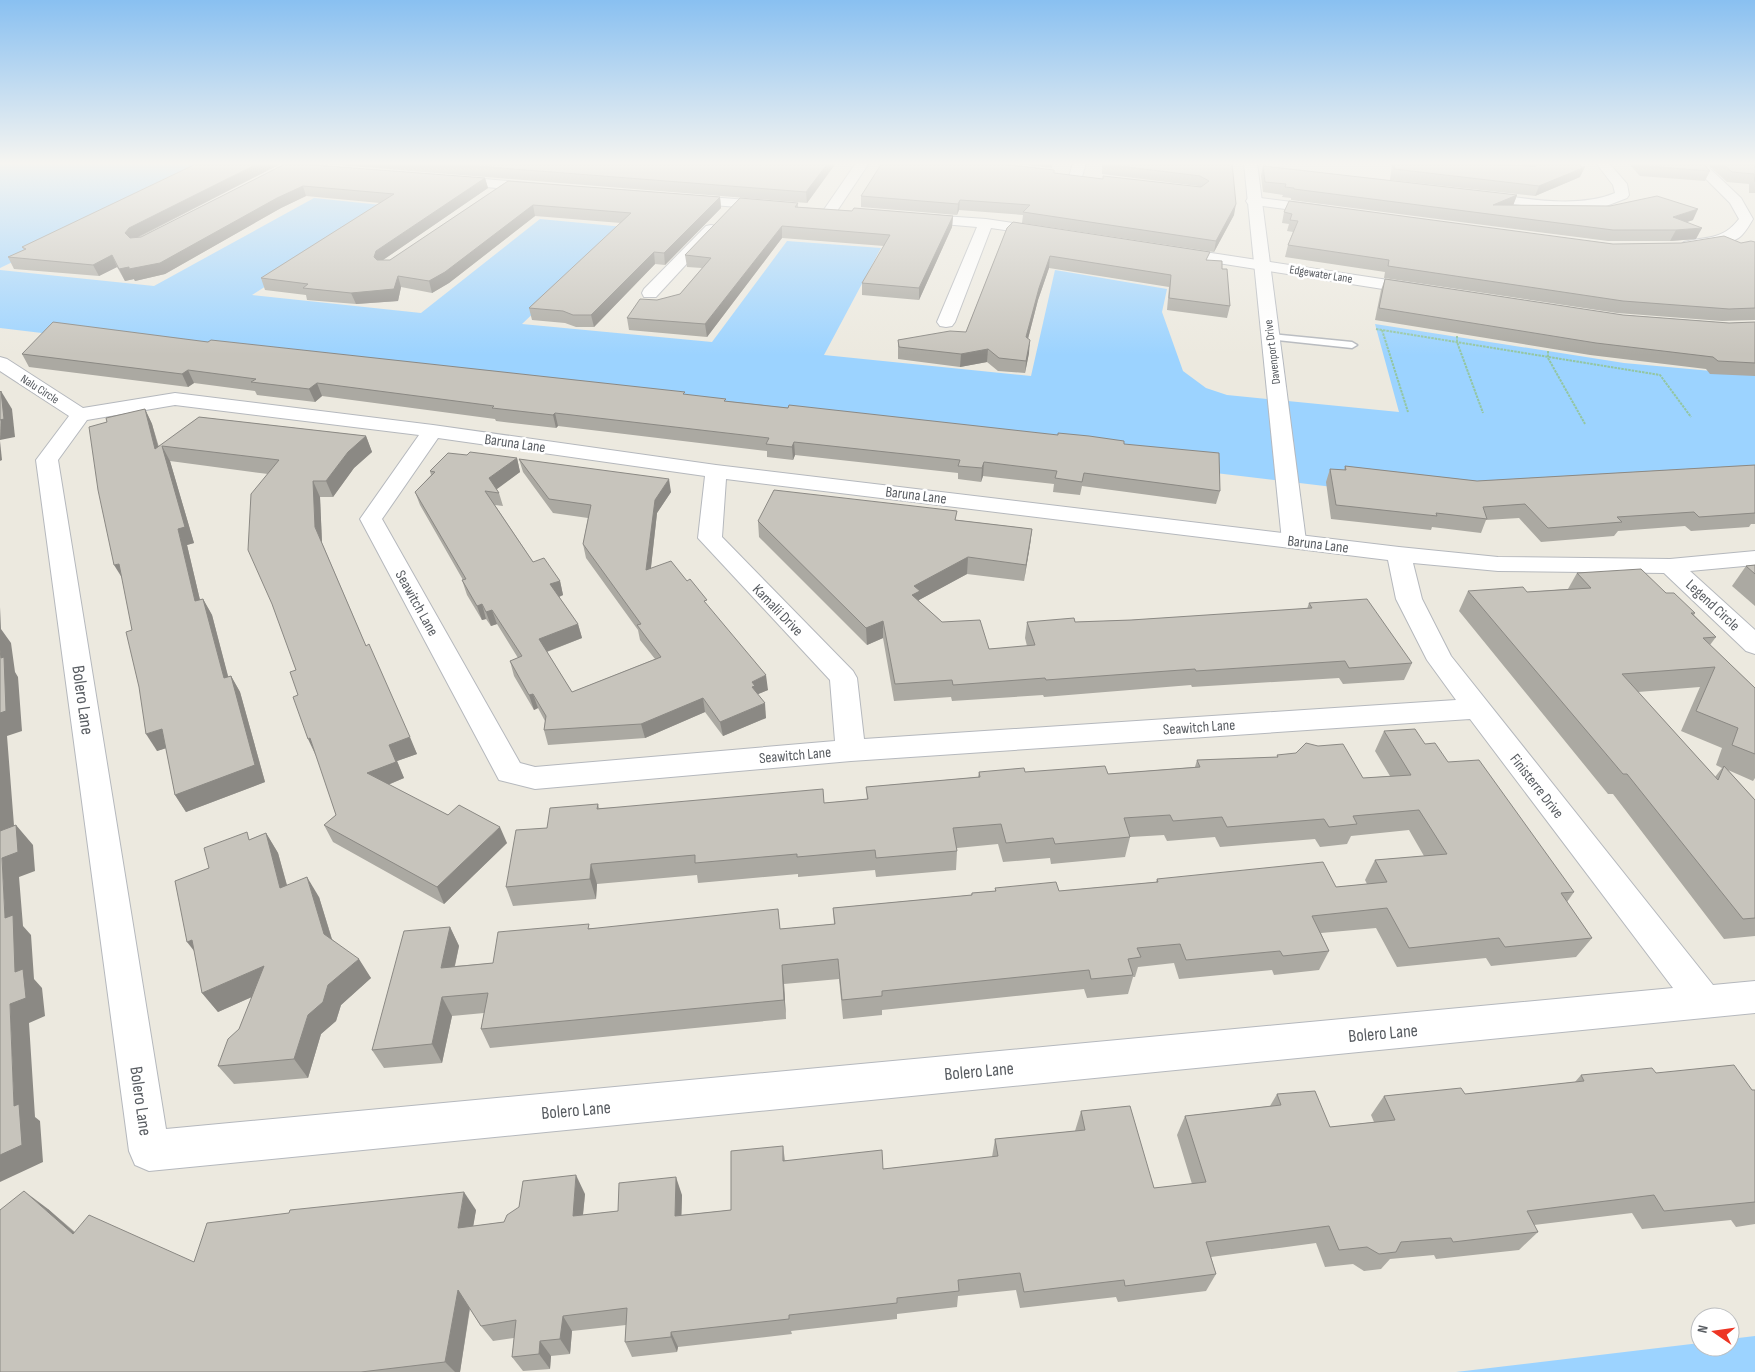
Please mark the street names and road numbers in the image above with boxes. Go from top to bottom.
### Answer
street label: Edgewater Lane [1288,262,1354,287]
street label: Davenport Drive [1261,319,1284,385]
street label: Nalu Circle [18,371,62,408]
street label: Baruna Lane [483,430,547,457]
street label: Baruna Lane [884,482,948,509]
street label: Baruna Lane [1286,531,1350,558]
street label: Seawitch Lane [391,567,442,640]
street label: Legend Circle [1682,575,1744,635]
street label: Kamalii Drive [748,580,807,640]
street label: Bolero Lane [67,664,98,736]
street label: Seawitch Lane [1162,715,1236,740]
street label: Seawitch Lane [758,743,832,768]
street label: Finisterre Drive [1505,750,1568,822]
street label: Bolero Lane [1347,1020,1419,1047]
street label: Bolero Lane [943,1058,1015,1085]
street label: Bolero Lane [125,1065,156,1137]
street label: Bolero Lane [540,1097,612,1124]

